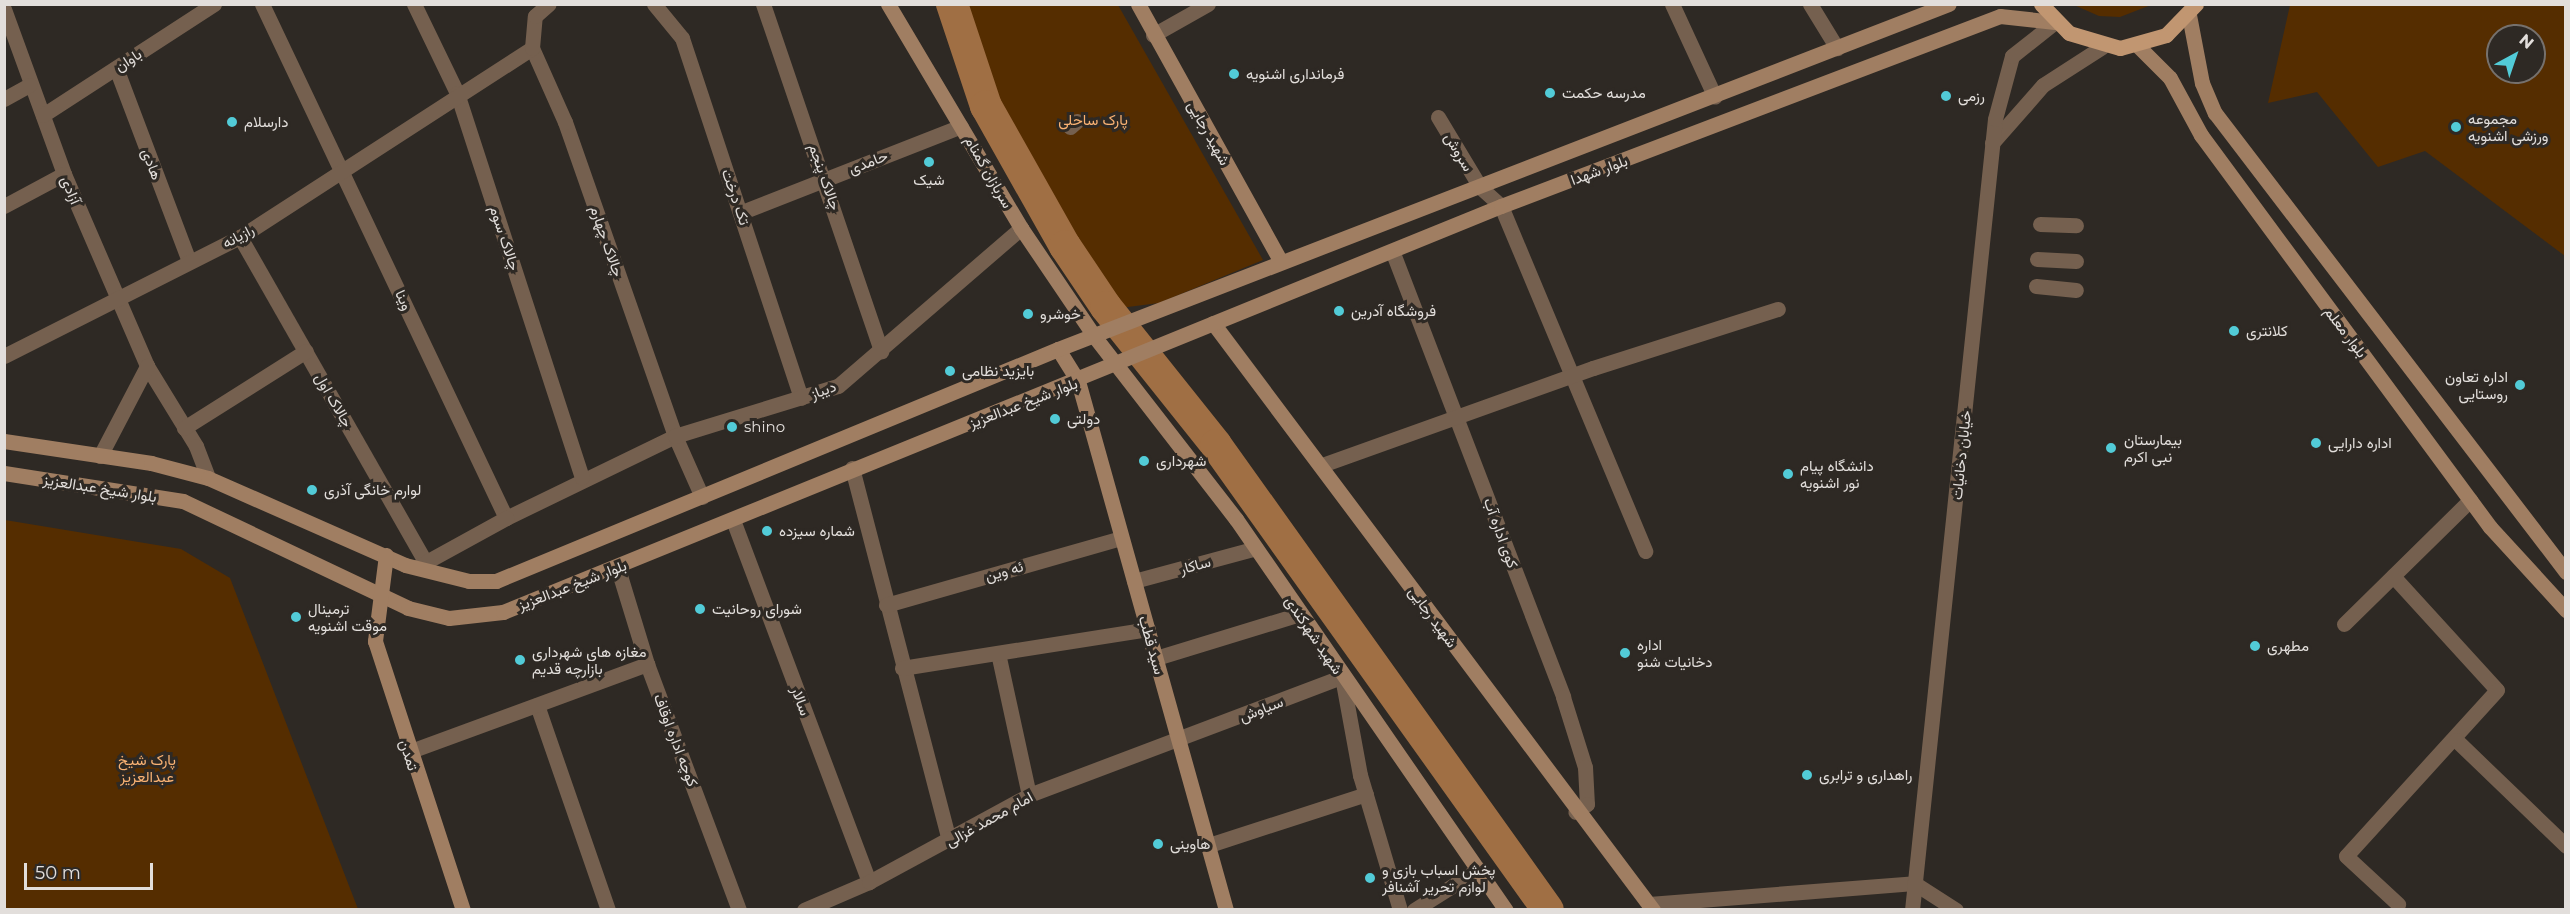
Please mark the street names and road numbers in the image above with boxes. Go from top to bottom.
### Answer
street label: باوان [111,45,145,75]
street label: شهید رجایی [1184,98,1234,168]
street label: سروش [1441,129,1477,175]
street label: سربازان گمنام [961,133,1017,211]
street label: چالاک پنجم [805,141,845,213]
street label: هادی [138,146,166,182]
street label: حامدی [846,146,890,178]
street label: بلوار شهدا [1568,151,1630,189]
street label: تک درخت [718,167,754,227]
street label: آزادی [57,173,85,207]
street label: چالاک سوم [486,203,524,273]
street label: چالاک چهارم [586,203,628,279]
street label: رازیانه [219,220,257,252]
street label: وینا [392,287,416,313]
street label: بلوار معلم [2321,303,2371,361]
street label: چالاک اول [311,370,357,430]
street label: بلوار شیخ عبدالعزیز [966,374,1080,432]
street label: دیباز [808,377,838,403]
street label: خیابان دخانیات [1947,409,1975,501]
street label: بلوار شیخ عبدالعزیز [42,470,158,506]
street label: کوی اداره آب [1480,495,1522,571]
street label: ساکار [1177,552,1213,578]
street label: بلوار شیخ عبدالعزیز [515,556,629,614]
street label: ئه وین [983,557,1025,585]
street label: شهید رجایی [1405,583,1461,651]
street label: شهید شهرکندی [1281,592,1347,678]
street label: سید قطب [1135,614,1169,676]
street label: سالار [788,684,814,718]
street label: کوچه اداره اوقاف [650,691,702,789]
street label: سیاوش [1236,692,1286,726]
street label: تمدن [396,737,422,773]
street label: امام محمد غزالی [942,788,1036,850]

